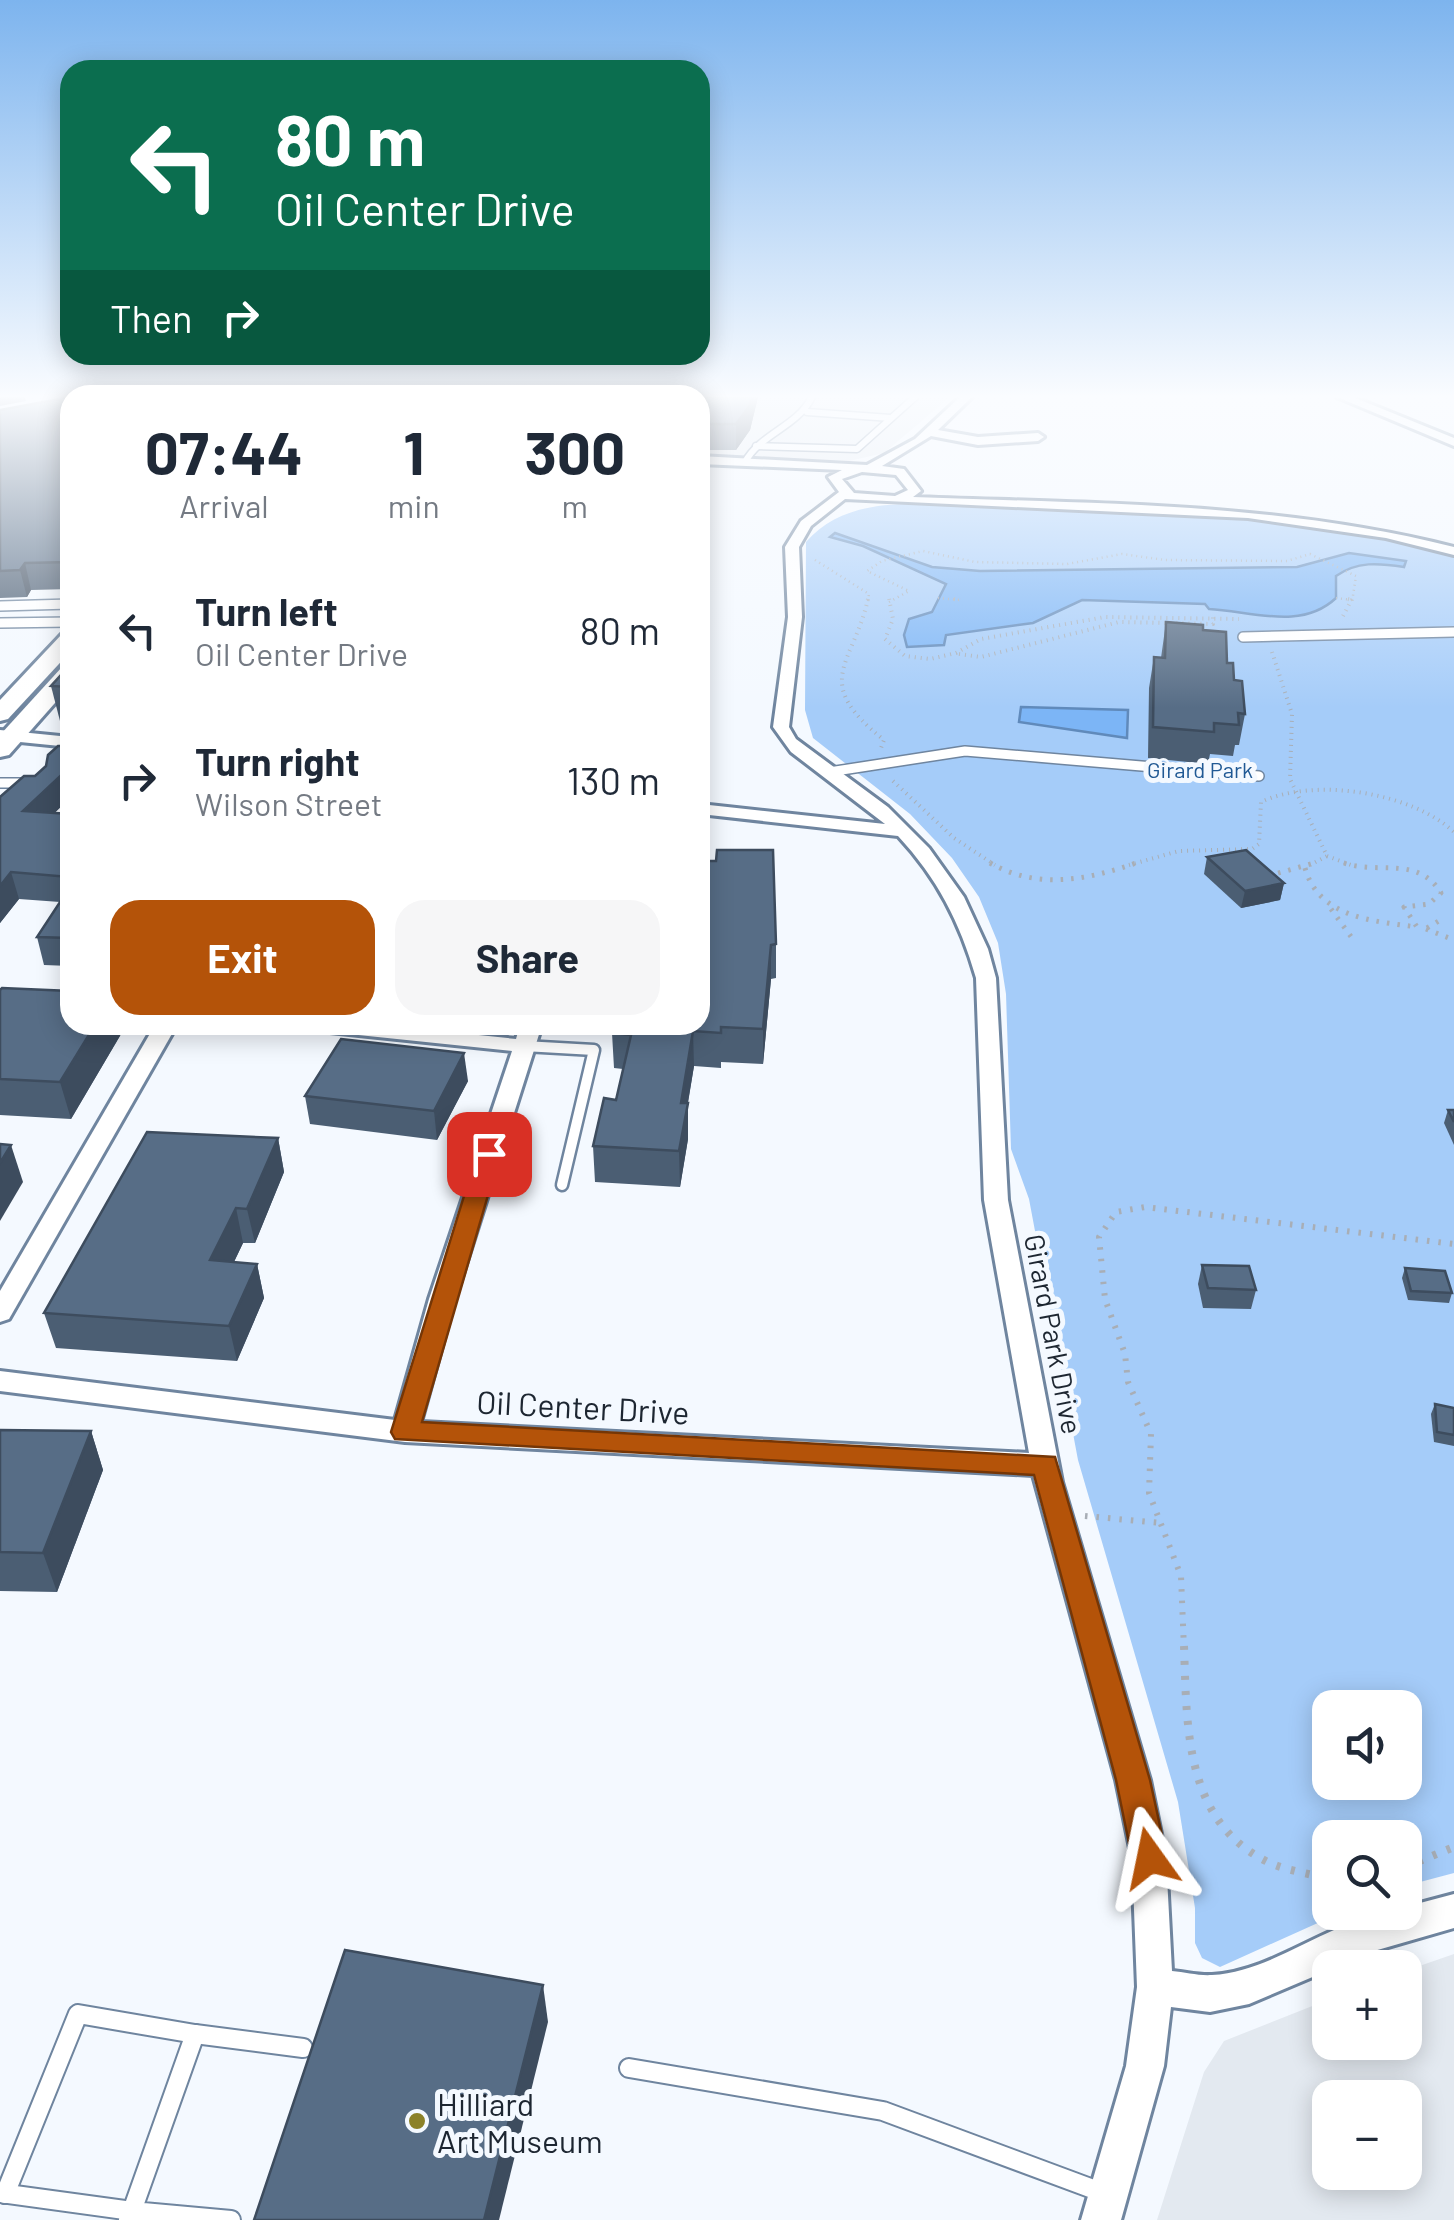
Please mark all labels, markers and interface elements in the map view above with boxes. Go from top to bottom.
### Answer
text: 80 m [275,96,425,180]
icon: left [110,100,240,230]
text: Oil Center Drive [275,181,575,235]
icon: right [213,290,268,345]
text: Then [110,295,193,341]
text: 07:44 [145,415,303,487]
text: 1 [403,415,424,487]
text: 300 [524,415,625,487]
text: Arrival [179,486,269,524]
text: min [388,486,440,524]
text: m [562,486,588,524]
text: Turn left [195,588,338,634]
icon: left [110,603,165,658]
text: 80 m [580,607,660,653]
text: Oil Center Drive [195,634,408,672]
text: Turn right [195,738,360,784]
icon: right [110,753,165,808]
park label: Girard Park [1147,756,1253,782]
text: 130 m [567,757,660,803]
text: Wilson Street [195,784,382,822]
button: Exit [110,900,375,1015]
button: Share [395,900,660,1015]
pin [447,1112,532,1197]
icon: arrive [462,1127,517,1182]
street label: Girard Park Drive [1018,1231,1090,1437]
street label: Oil Center Drive [476,1381,690,1431]
map controls [1312,1690,1422,2190]
button: sound [1312,1690,1422,1800]
position arrow [1098,1806,1202,1910]
button: search [1312,1820,1422,1930]
button: + [1312,1950,1422,2060]
button: − [1312,2080,1422,2190]
place label: Hilliard Art Museum [437,2084,603,2159]
marker: Hilliard Art Museum [406,2110,428,2132]

